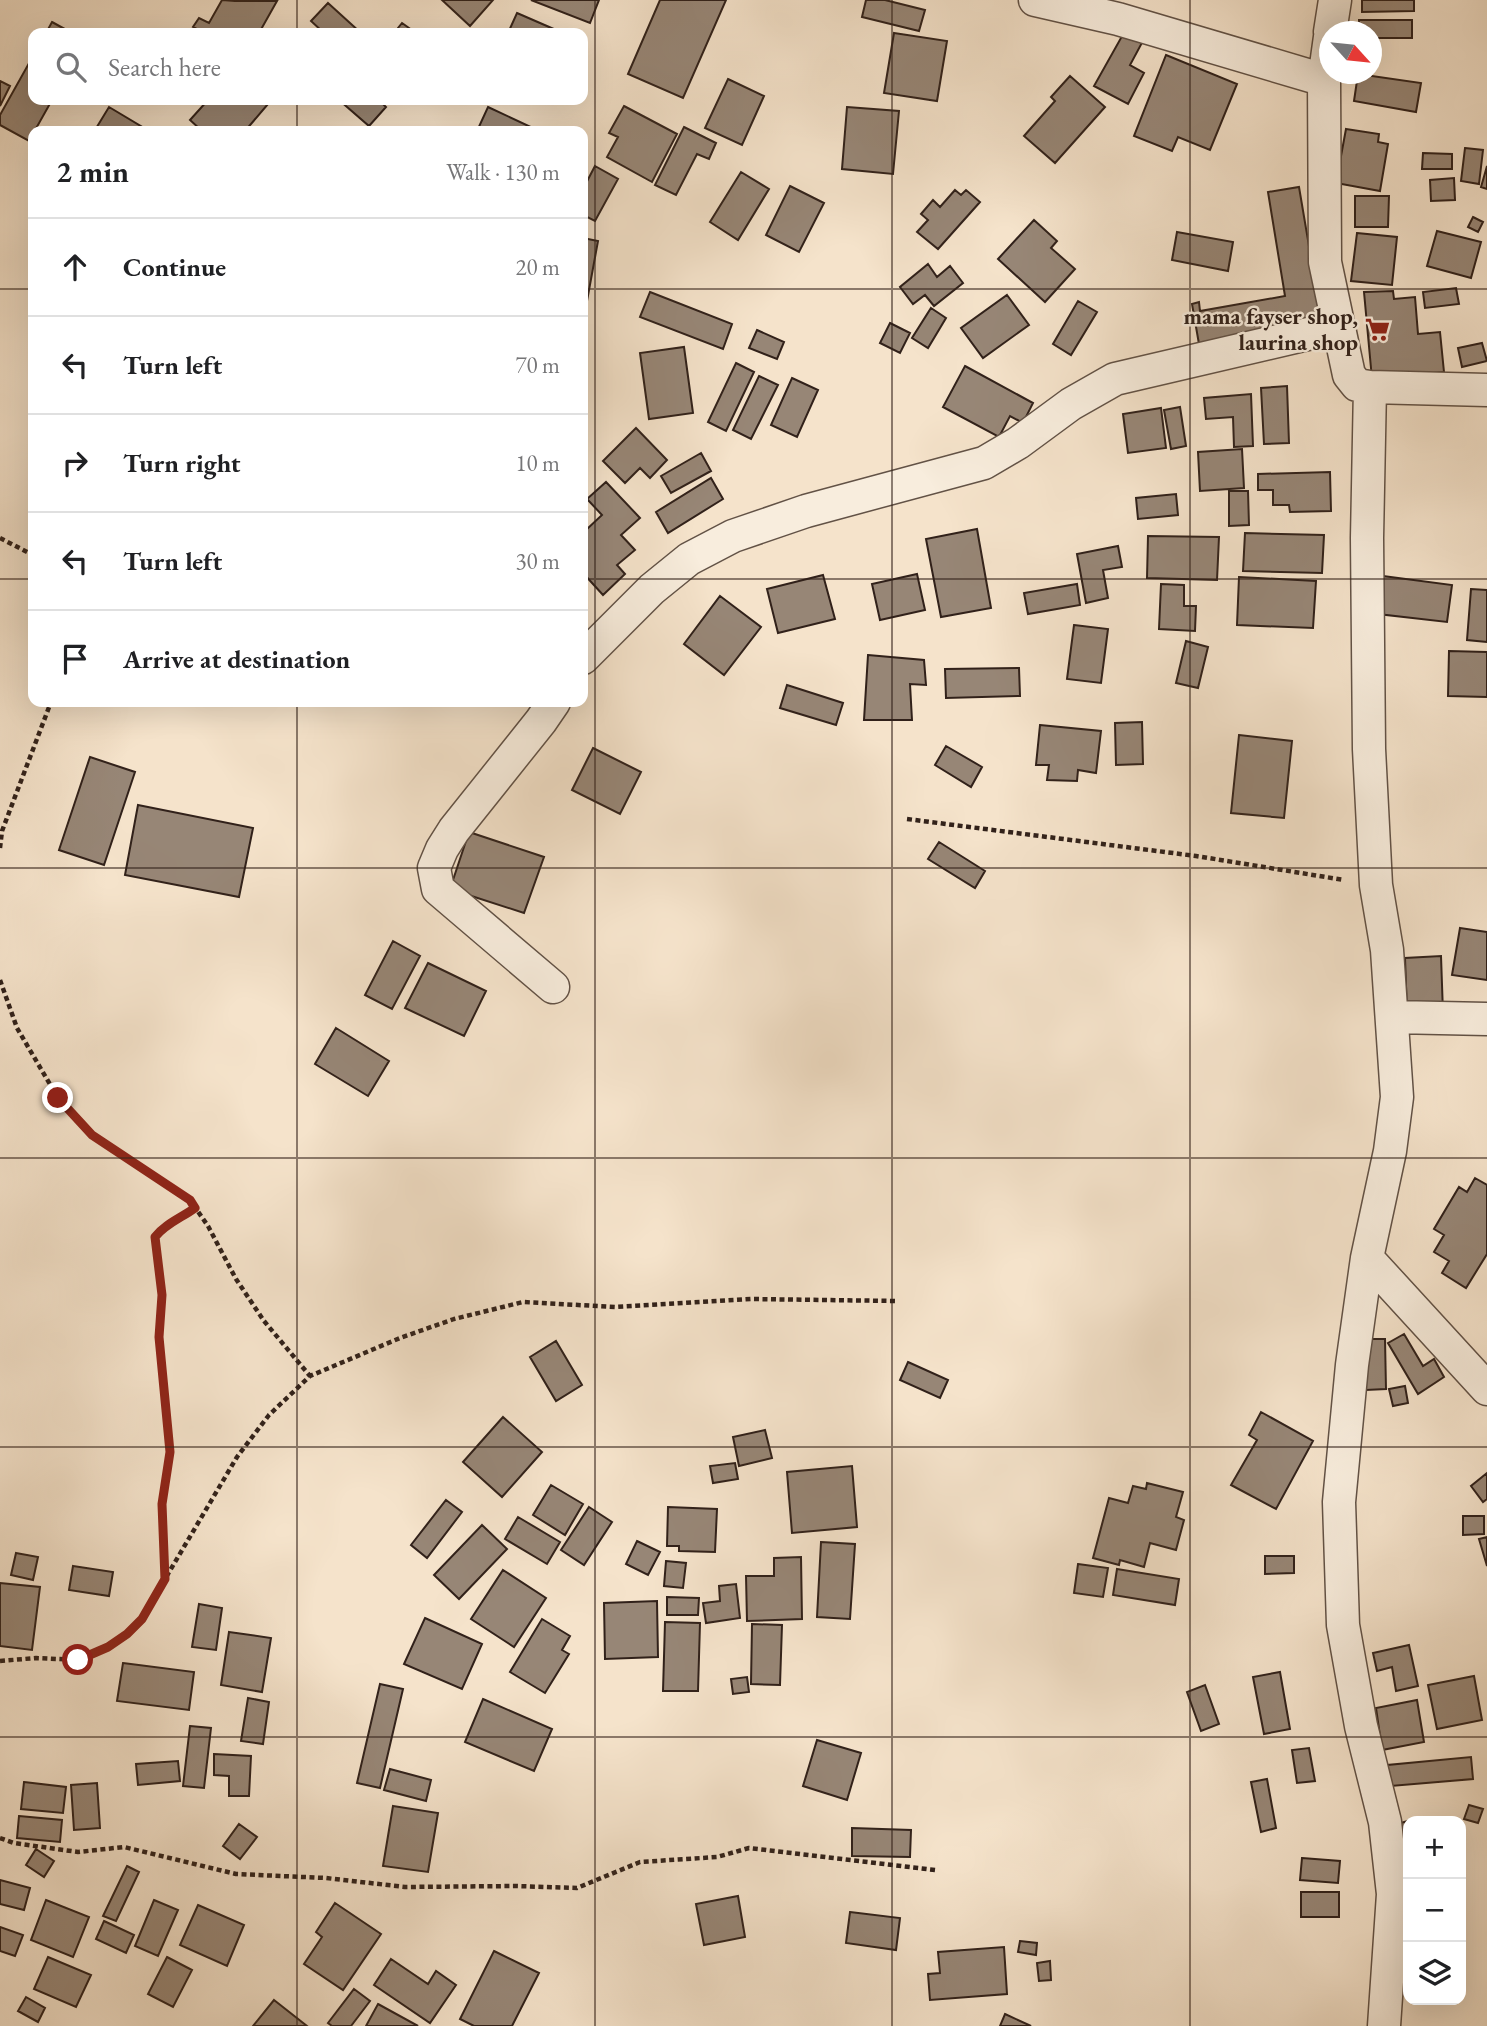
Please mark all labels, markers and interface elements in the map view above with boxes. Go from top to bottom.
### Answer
north arrow [1319,21,1382,84]
search box [28,28,588,105]
icon: search [52,48,90,86]
text: Search here [108,50,221,84]
text: 2 min [56,152,129,191]
text: Walk · 130 m [446,157,560,187]
icon: ahead [56,248,94,286]
text: Continue [123,250,226,284]
text: 20 m [515,252,560,282]
place label: mama fayser shop, laurina shop [1183,301,1358,357]
supermarket icon: mama fayser shop, laurina shop [1364,315,1392,343]
icon: left [56,346,94,384]
text: Turn left [123,348,222,382]
text: 70 m [515,350,560,380]
icon: right [56,444,94,482]
text: Turn right [123,446,241,480]
text: 10 m [515,448,560,478]
icon: left [56,542,94,580]
text: Turn left [123,544,222,578]
text: 30 m [515,546,560,576]
icon: arrive [56,640,94,678]
text: Arrive at destination [123,642,350,676]
route end [42,1082,73,1113]
route start [62,1644,93,1675]
map controls [1403,1816,1466,2005]
button: + [1403,1816,1466,1879]
button: − [1403,1879,1466,1942]
button: layers [1403,1942,1466,2005]

